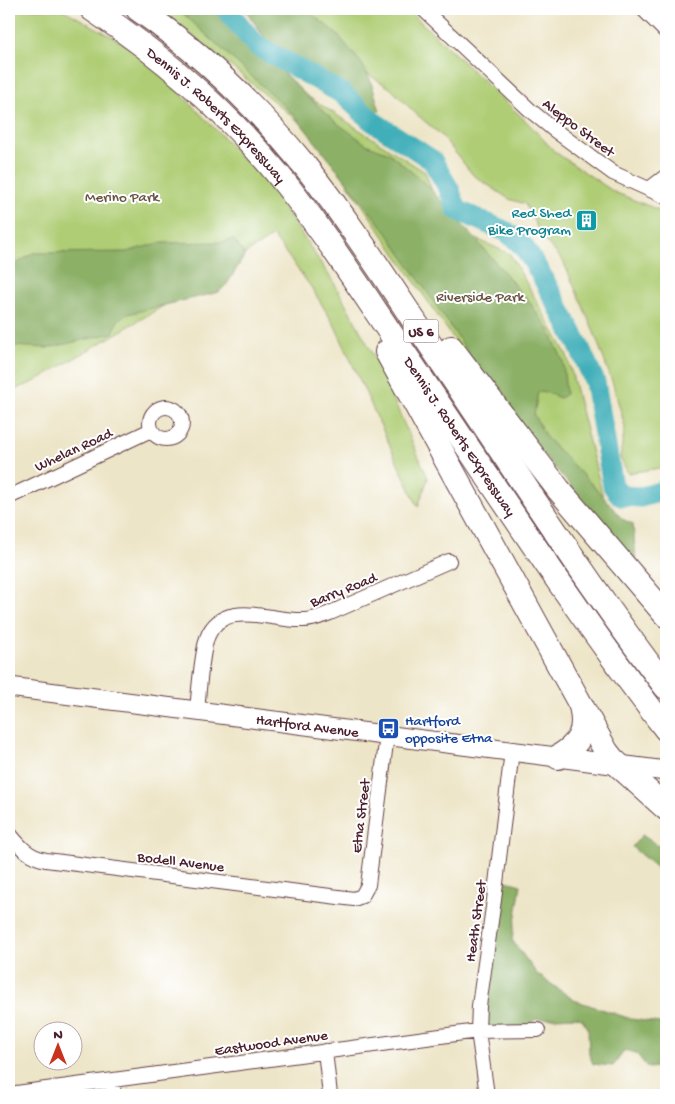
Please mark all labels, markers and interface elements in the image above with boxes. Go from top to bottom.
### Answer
street label: Dennis J. Roberts Expressway [141,44,289,188]
street label: Aleppo Street [538,96,619,163]
park label: Merino Park [85,189,160,207]
place label: Red Shed Bike Program [487,205,572,240]
building icon: Red Shed Bike Program [575,209,599,233]
park label: Riverside Park [436,289,525,307]
road number: US 6 [404,320,438,342]
street label: Dennis J. Roberts Expressway [398,353,519,521]
street label: Whelan Road [32,424,117,477]
street label: Barry Road [307,569,381,613]
street label: Hartford Avenue [255,712,360,743]
place label: Hartford opposite Etna [405,713,493,748]
bus stop icon: Hartford opposite Etna [377,717,401,741]
street label: Etna Street [349,776,376,854]
street label: Bodell Avenue [135,849,225,877]
street label: Heath Street [462,877,492,963]
north arrow [32,1022,82,1072]
text: N [53,1027,63,1044]
street label: Eastwood Avenue [214,1027,329,1061]

